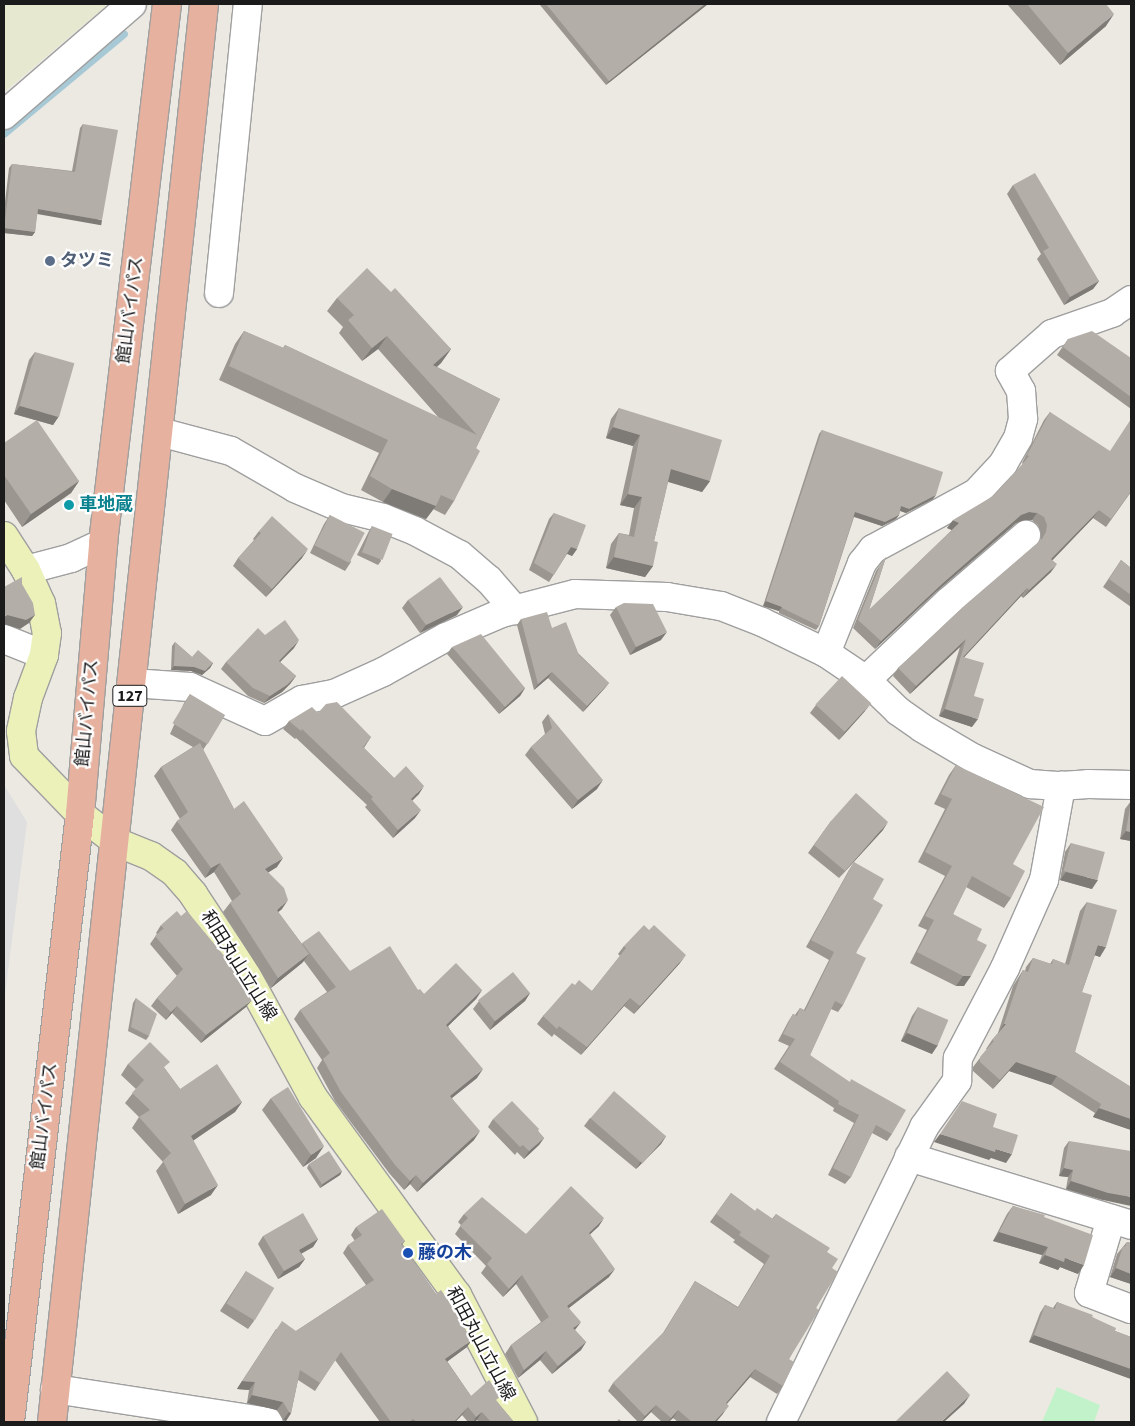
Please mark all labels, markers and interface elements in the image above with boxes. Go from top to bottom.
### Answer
place label: タツミ [60,250,114,272]
marker: タツミ [44,255,56,267]
street label: 館山バイパス [114,255,148,365]
place label: 車地蔵 [79,494,133,516]
marker: 車地蔵 [63,499,75,511]
street label: 館山バイパス [73,658,103,768]
road number: 127 [111,682,149,709]
street label: 和田丸山立山線 [195,907,281,1025]
street label: 館山バイパス [28,1061,62,1171]
place label: 藤の木 [418,1242,472,1264]
marker: 藤の木 [402,1247,414,1259]
street label: 和田丸山立山線 [441,1283,519,1405]

